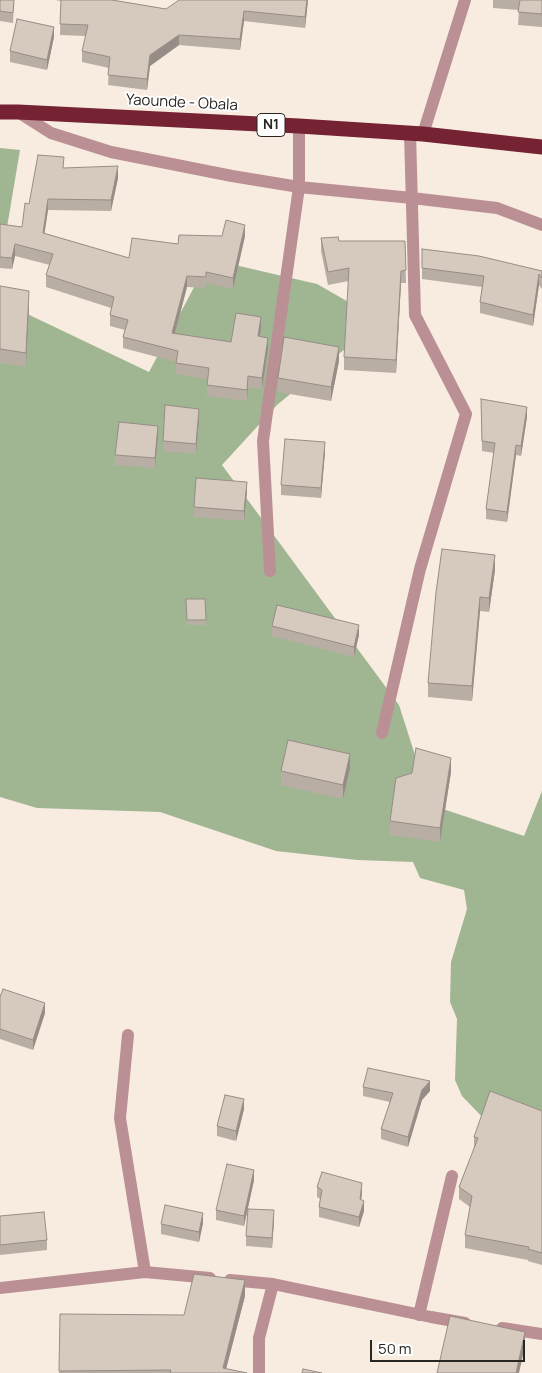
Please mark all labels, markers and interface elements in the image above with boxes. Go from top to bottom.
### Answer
street label: Yaounde - Obala [126,91,238,115]
road number: N1 [257,114,285,136]
scale bar [372,1330,527,1362]
text: 50 m [378,1338,412,1359]

